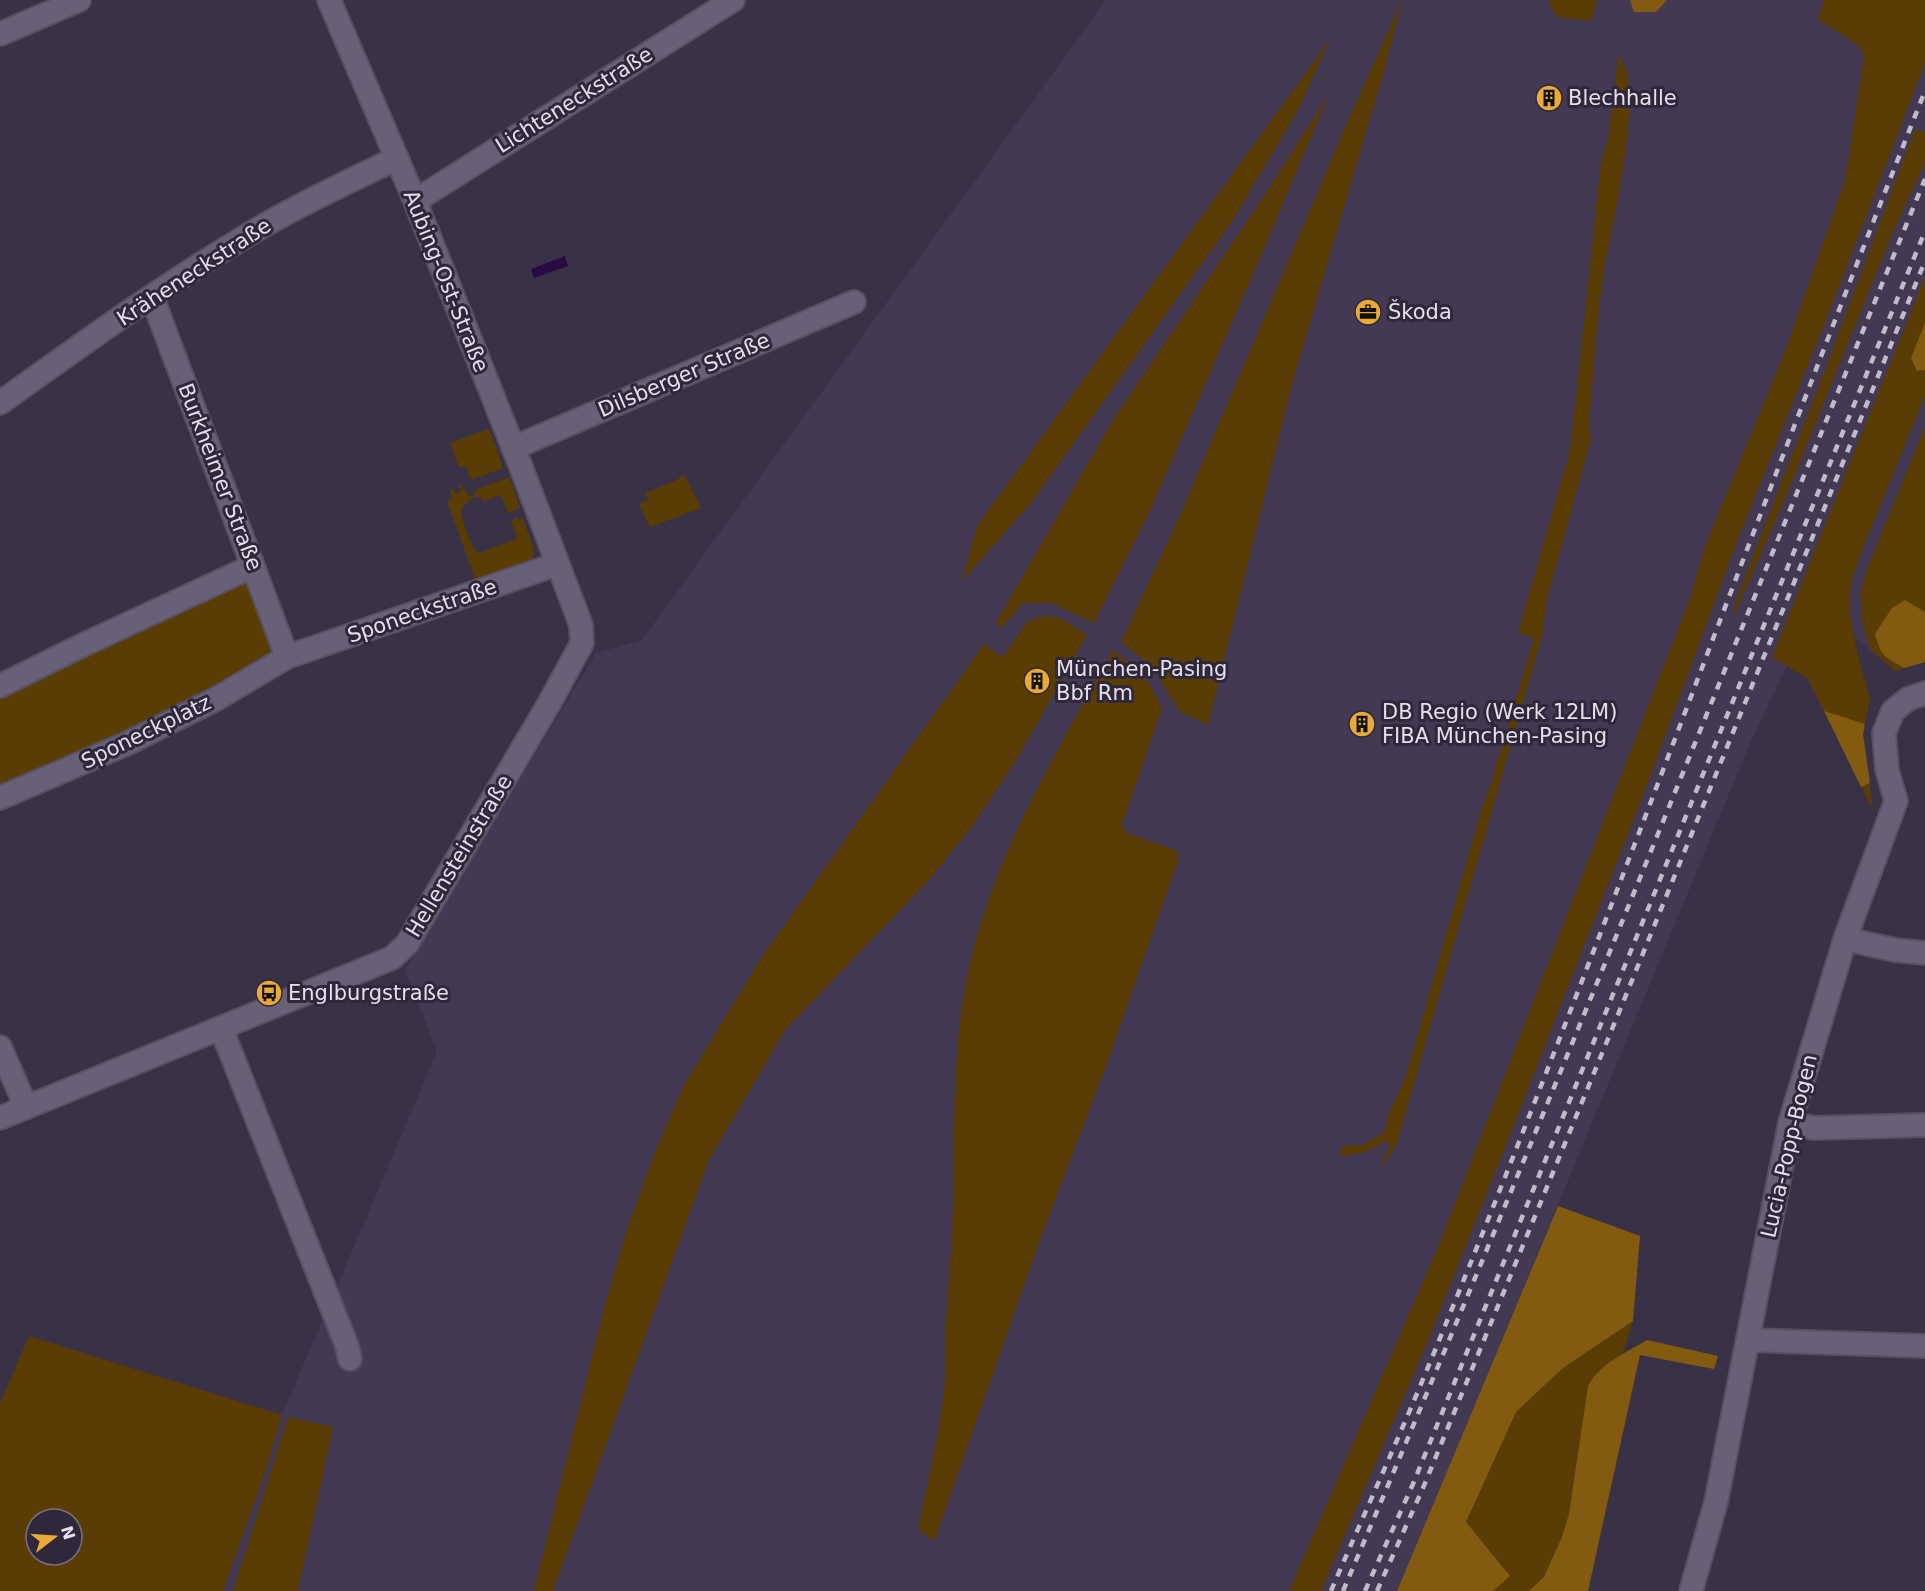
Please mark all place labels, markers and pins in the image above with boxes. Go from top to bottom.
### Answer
building icon: Blechhalle [1534,83,1564,113]
place label: Blechhalle [1568,86,1677,110]
office icon: Škoda [1353,297,1383,327]
place label: Škoda [1388,299,1452,324]
place label: München-Pasing Bbf Rm [1056,657,1227,705]
building icon: München-Pasing Bbf Rm [1022,666,1052,696]
place label: DB Regio (Werk 12LM) FIBA München-Pasing [1382,700,1617,748]
building icon: DB Regio (Werk 12LM) FIBA München-Pasing [1347,709,1377,739]
bus stop icon: Englburgstraße [254,978,284,1008]
place label: Englburgstraße [288,981,449,1005]

